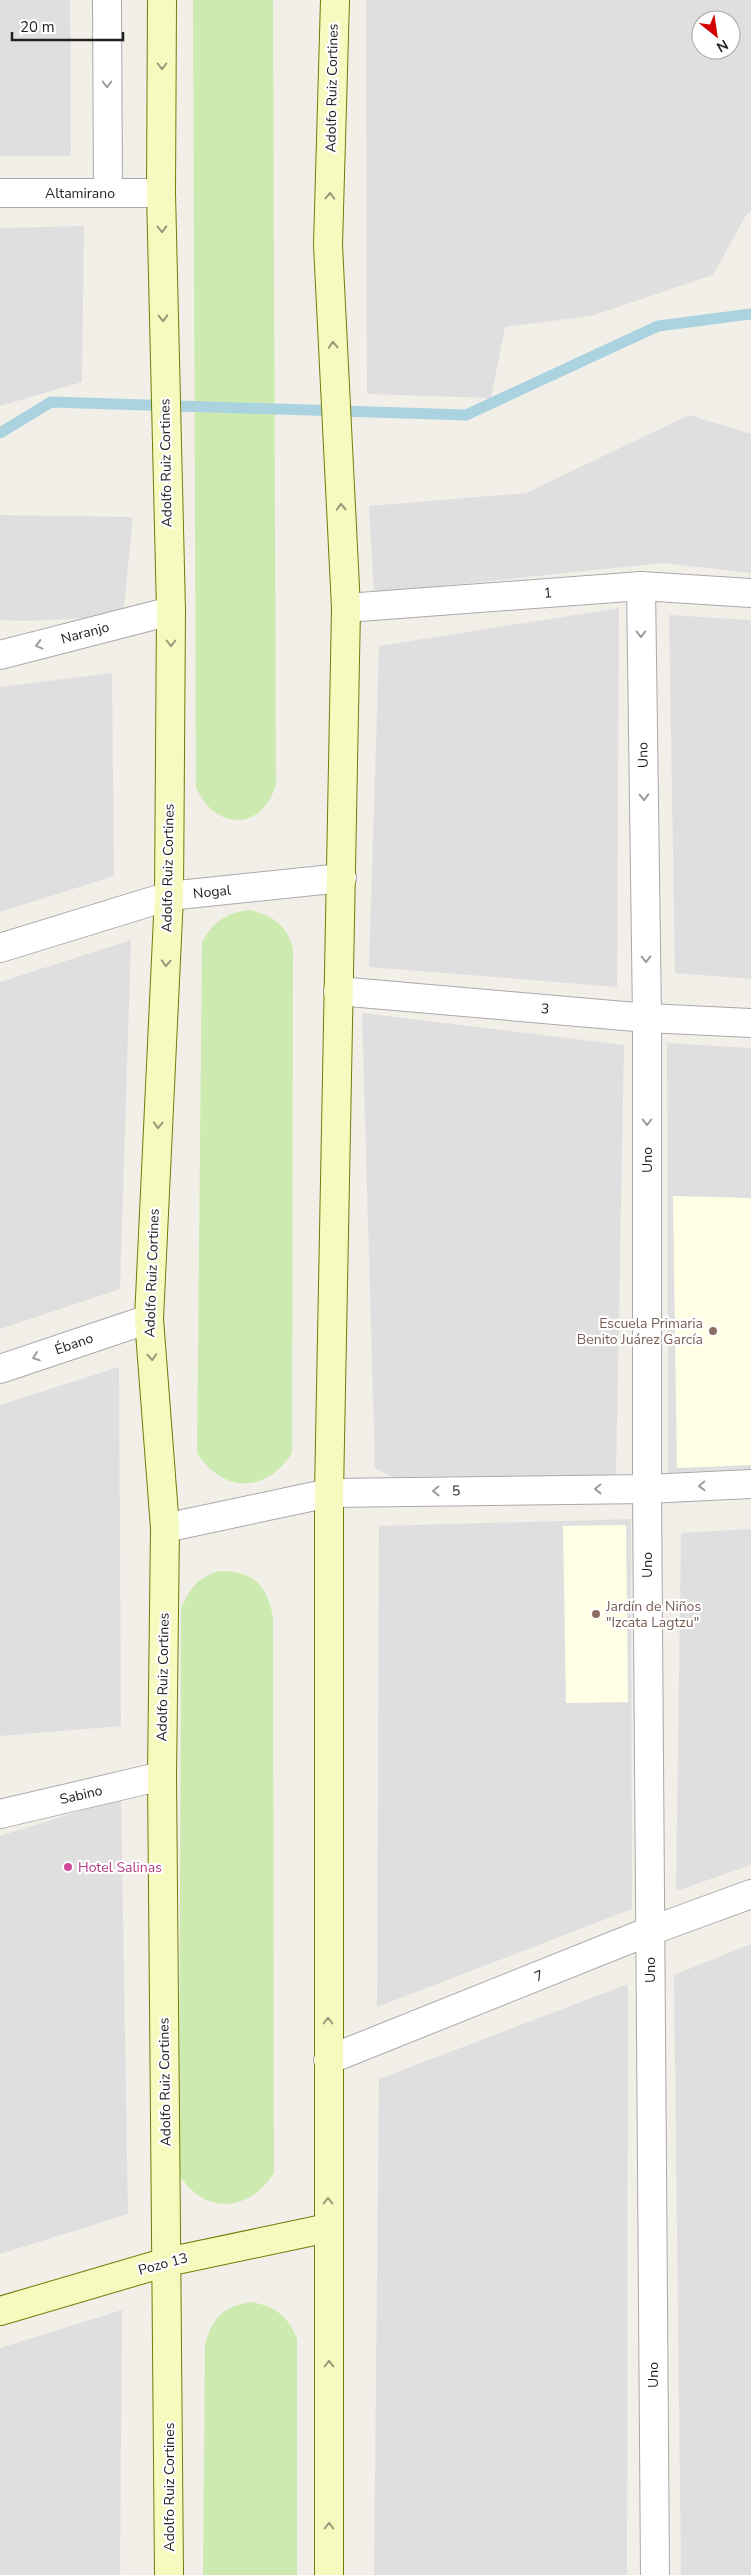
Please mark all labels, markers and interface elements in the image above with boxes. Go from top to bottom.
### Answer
scale bar [12,10,124,42]
north arrow [691,10,741,60]
text: 20 m [20,17,55,37]
street label: Adolfo Ruiz Cortines [321,23,343,153]
text: N [713,35,732,57]
one-way arrow [157,62,167,70]
one-way arrow [102,80,113,88]
street label: Altamirano [45,184,115,203]
one-way arrow [324,192,335,200]
one-way arrow [156,225,167,233]
one-way arrow [158,315,168,323]
one-way arrow [328,341,339,349]
street label: Adolfo Ruiz Cortines [155,398,177,528]
one-way arrow [336,503,347,511]
street label: 1 [543,583,553,603]
street label: Naranjo [59,617,111,649]
one-way arrow [636,631,646,639]
one-way arrow [35,639,43,650]
one-way arrow [166,640,176,647]
street label: Uno [633,742,653,768]
one-way arrow [638,793,649,801]
street label: Adolfo Ruiz Cortines [157,803,179,933]
street label: Nogal [192,880,233,903]
one-way arrow [641,956,651,964]
one-way arrow [161,960,171,967]
street label: 3 [540,999,550,1019]
one-way arrow [642,1118,652,1126]
one-way arrow [153,1122,163,1130]
street label: Uno [638,1147,657,1173]
street label: Adolfo Ruiz Cortines [140,1208,164,1338]
place label: Escuela Primaria Benito Juárez García [577,1314,703,1349]
marker: Escuela Primaria Benito Juárez García [707,1325,719,1337]
street label: Ébano [52,1329,96,1359]
one-way arrow [32,1351,41,1361]
one-way arrow [146,1354,157,1362]
one-way arrow [698,1480,706,1491]
street label: 5 [452,1481,460,1501]
one-way arrow [594,1484,602,1494]
one-way arrow [431,1486,439,1497]
street label: Uno [638,1552,657,1578]
place label: Jardín de Niños "Izcata Lagtzu" [605,1597,701,1632]
marker: Jardín de Niños "Izcata Lagtzu" [590,1608,602,1620]
street label: Adolfo Ruiz Cortines [152,1612,174,1742]
street label: Sabino [58,1781,104,1809]
place label: Hotel Salinas [78,1858,162,1877]
marker: Hotel Salinas [62,1861,74,1873]
street label: Uno [641,1957,660,1983]
street label: 7 [532,1966,546,1986]
street label: Adolfo Ruiz Cortines [154,2017,176,2147]
one-way arrow [323,2017,333,2025]
one-way arrow [323,2197,333,2205]
street label: Pozo 13 [136,2248,190,2280]
one-way arrow [324,2360,334,2368]
street label: Uno [644,2362,663,2388]
street label: Adolfo Ruiz Cortines [160,2422,179,2551]
one-way arrow [324,2522,334,2530]

